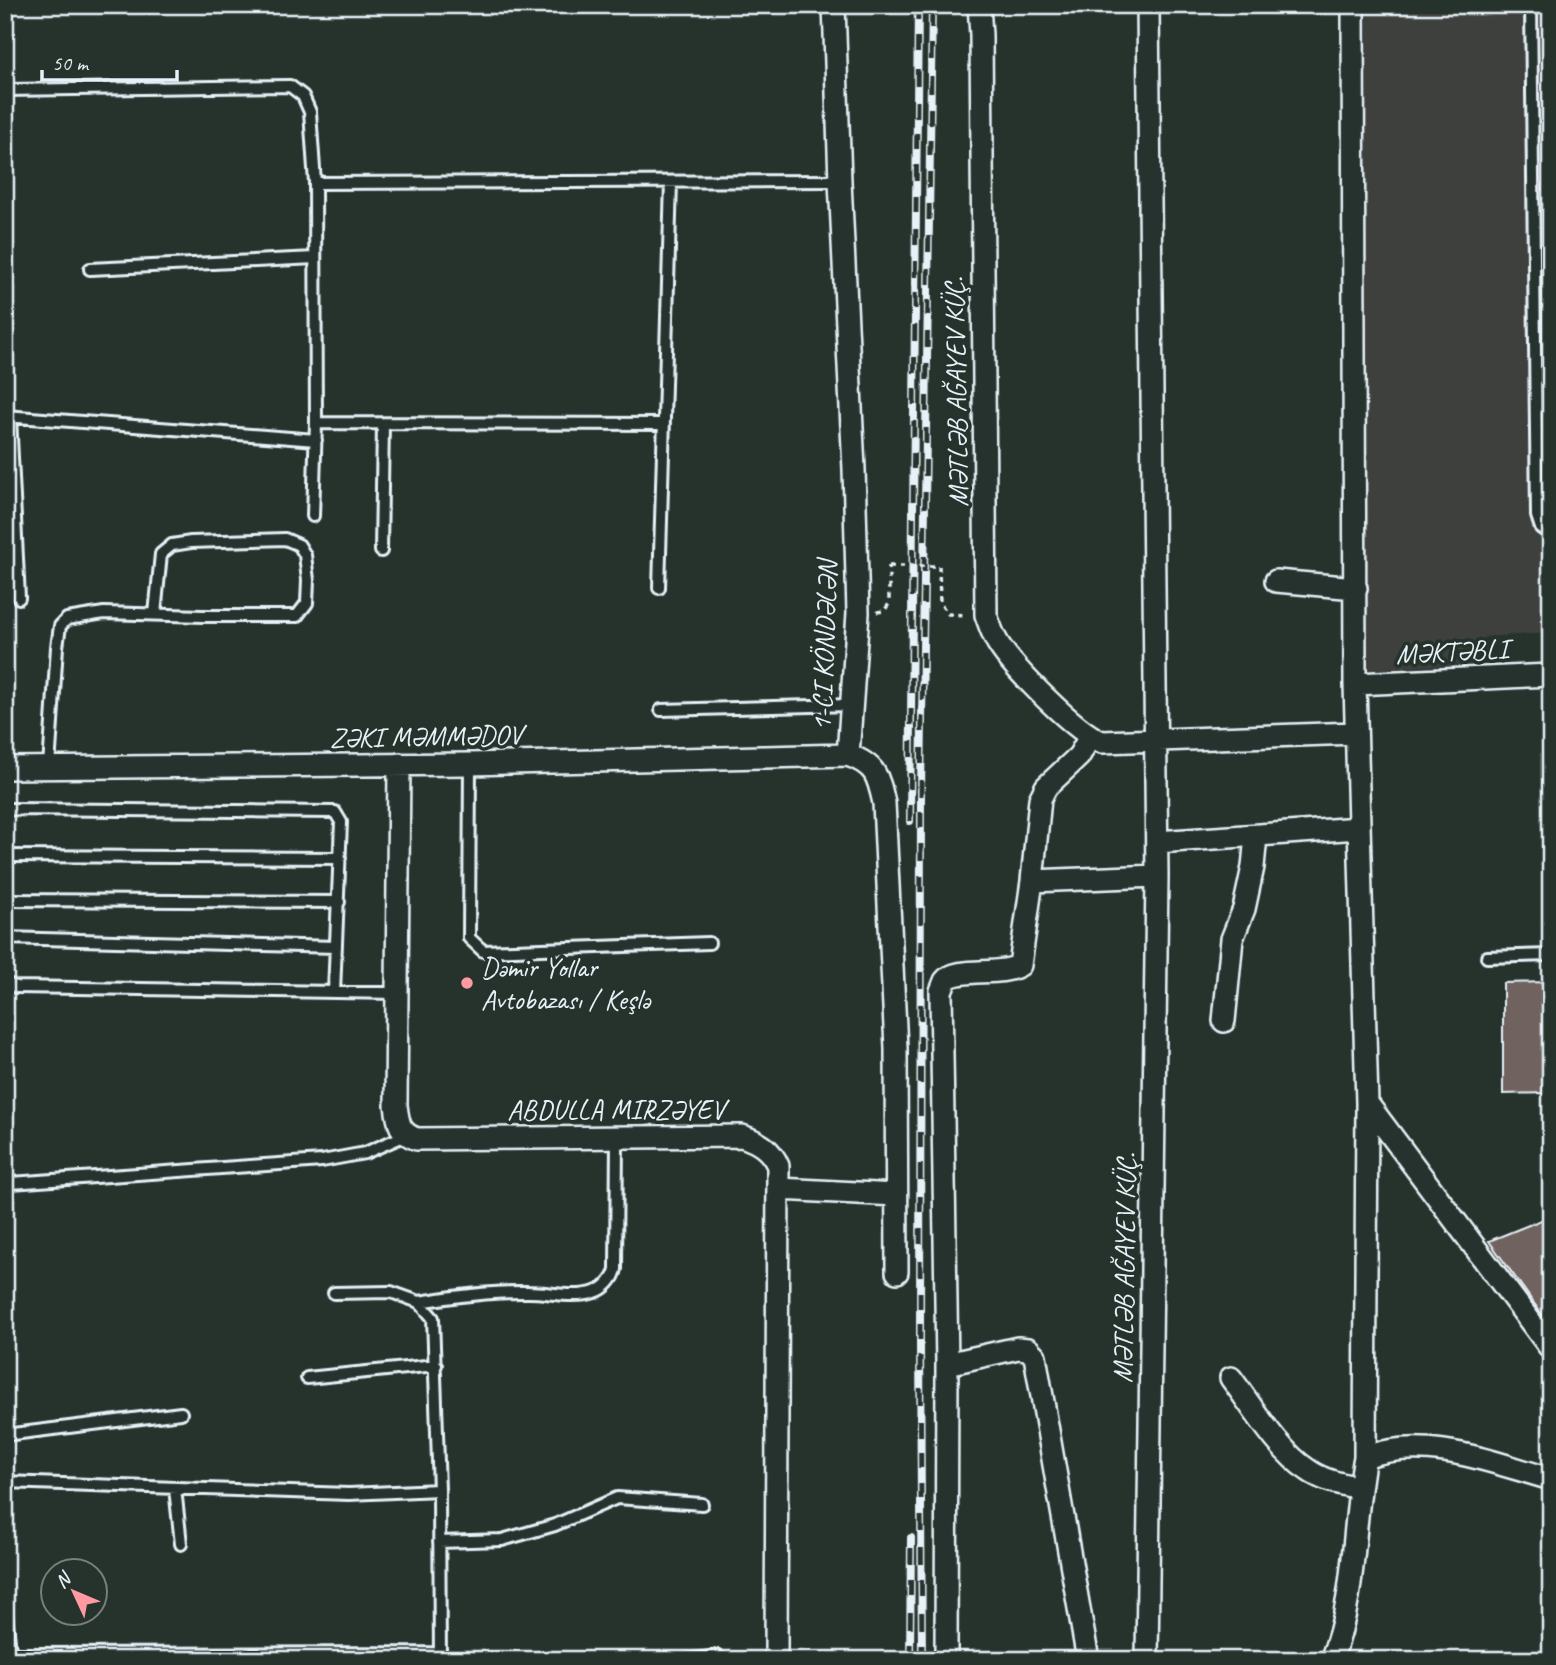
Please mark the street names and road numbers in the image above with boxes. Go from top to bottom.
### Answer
street label: MƏTLƏB AĞAYEV KÜÇ. [936,276,977,507]
street label: 1-CI KÖNDƏLƏN [804,556,845,732]
street label: MƏKTƏBLI [1395,630,1515,671]
street label: ZƏKI MƏMMƏDOV [329,717,528,755]
street label: ABDULLA MIRZƏYEV [507,1092,730,1127]
street label: MƏTLƏB AĞAYEV KÜÇ. [1104,1152,1145,1383]

